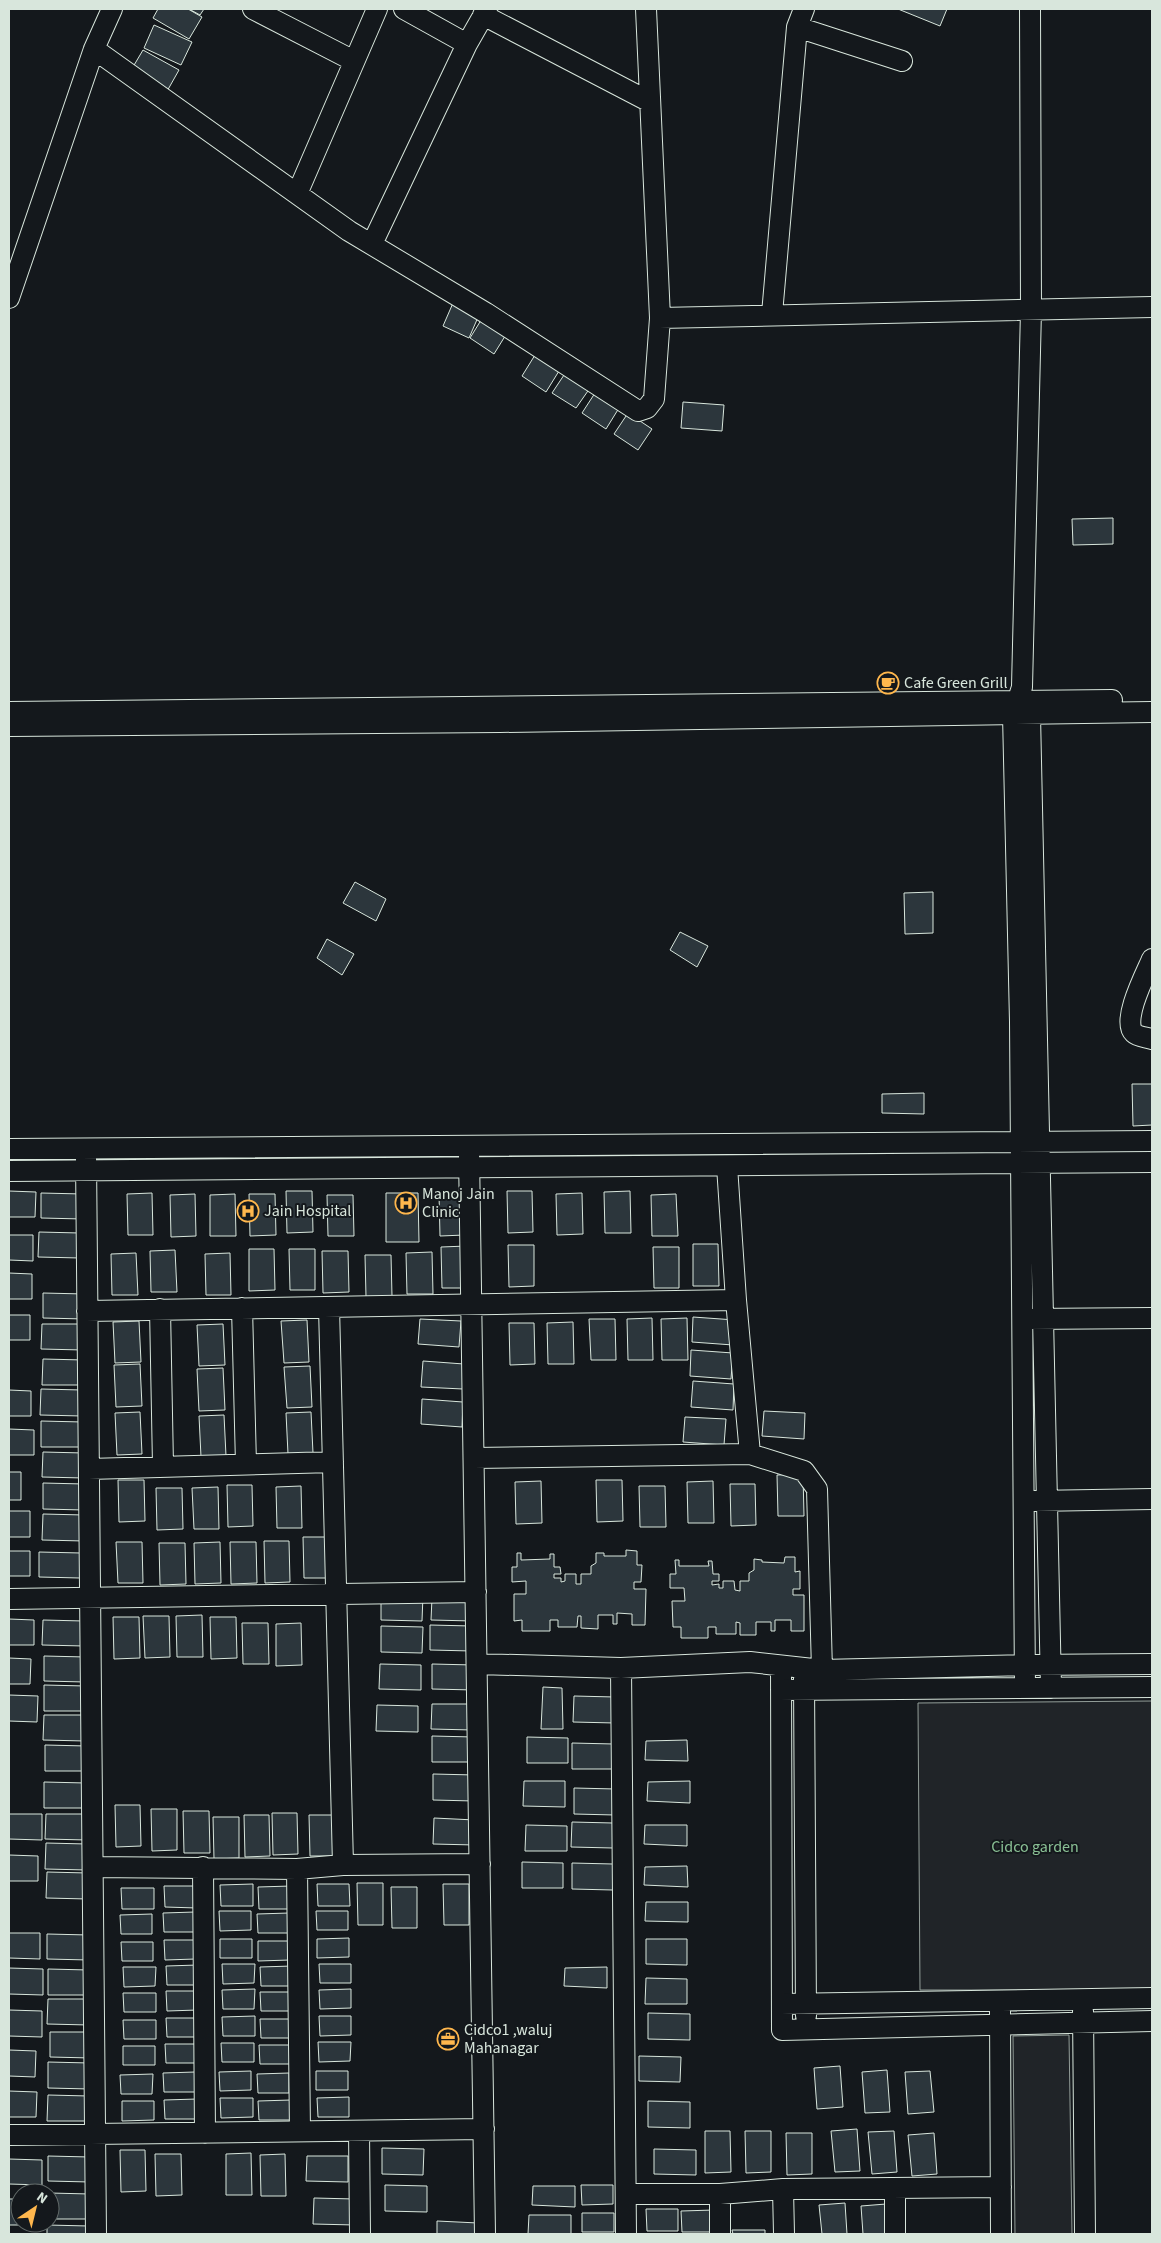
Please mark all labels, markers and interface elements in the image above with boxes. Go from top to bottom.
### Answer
cafe icon: Cafe Green Grill [876,671,900,695]
place label: Cafe Green Grill [904,672,1007,694]
place label: Manoj Jain Clinic [422,1183,495,1223]
hospital icon: Manoj Jain Clinic [394,1191,418,1215]
hospital icon: Jain Hospital [236,1199,260,1223]
place label: Jain Hospital [264,1200,351,1222]
park label: Cidco garden [991,1836,1079,1858]
place label: Cidco1 ,waluj Mahanagar [464,2019,553,2059]
office icon: Cidco1 ,waluj Mahanagar [436,2027,460,2051]
north arrow [10,2183,60,2233]
text: N [32,2187,51,2209]

